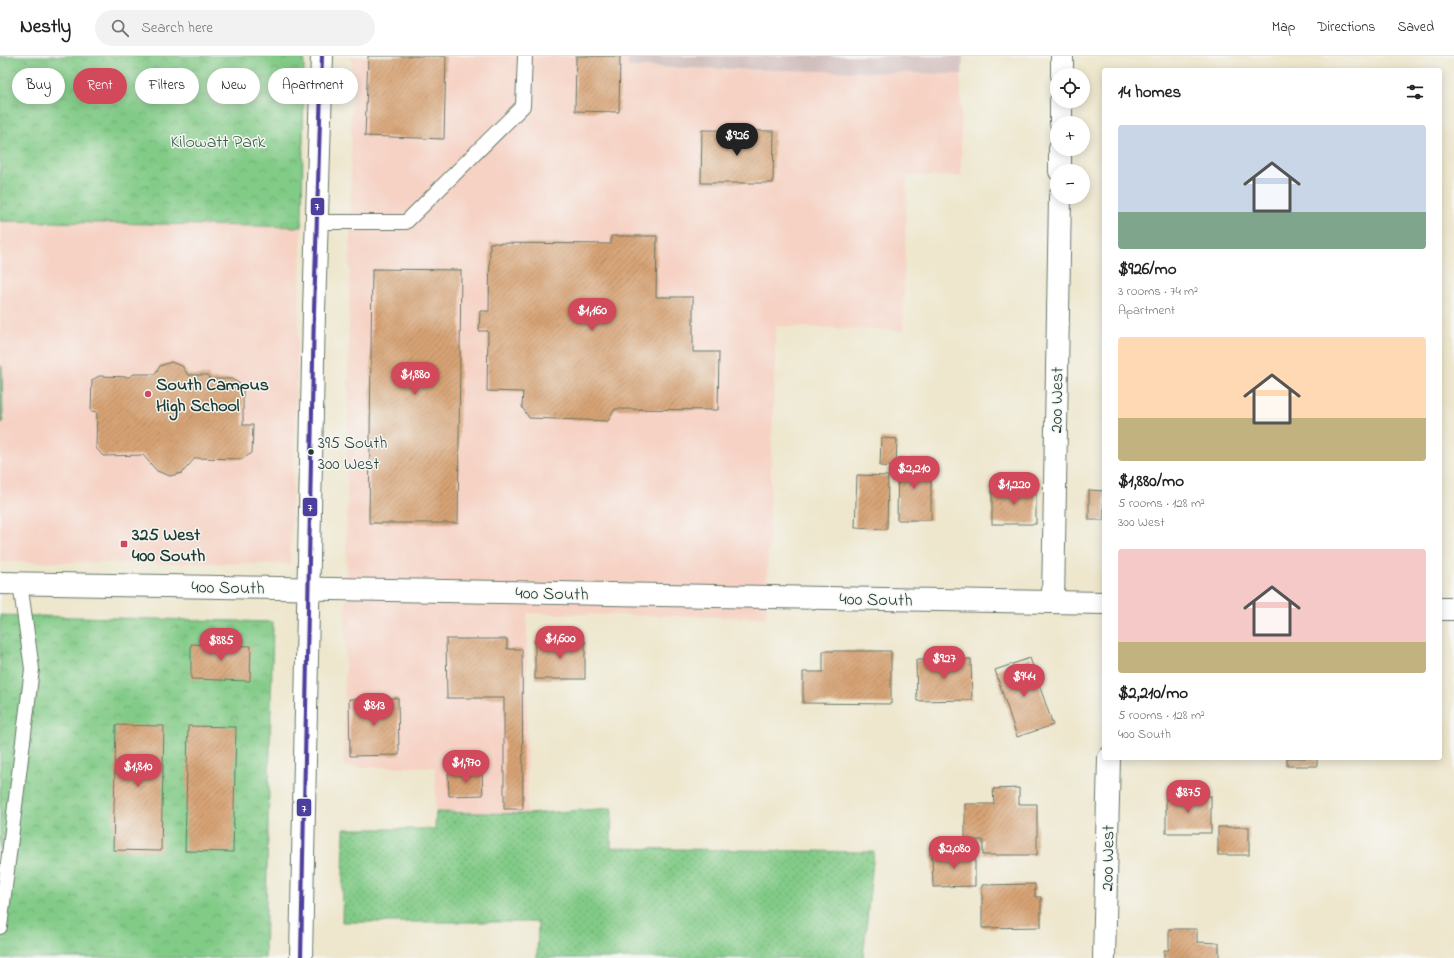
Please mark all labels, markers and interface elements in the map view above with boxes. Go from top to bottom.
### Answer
search box [95,10,375,46]
text: Nestly [20,14,71,41]
icon: search [109,17,131,39]
text: Search here [141,17,213,39]
text: Map [1272,17,1295,38]
text: Directions [1317,17,1375,38]
text: Saved [1397,17,1434,38]
chip: Buy [12,68,65,104]
chip: Rent [73,68,127,104]
chip: Filters [135,68,199,104]
chip: New [207,68,260,104]
chip: Apartment [268,68,358,104]
map controls [1050,68,1090,204]
button: locate [1050,68,1090,108]
text: 14 homes [1118,80,1181,105]
icon: filters [1404,81,1426,103]
button: + [1050,116,1090,156]
pin: $926 [713,123,761,157]
text: $926 [725,126,749,145]
park label: Kilowatt Park [170,130,266,156]
icon: home [1236,151,1308,223]
button: − [1050,164,1090,204]
line badge: 7 [310,197,325,216]
text: 7 [315,199,320,215]
text: $926/mo [1118,257,1177,282]
text: 3 rooms · 74 m² [1118,282,1198,301]
pin: $1,160 [559,298,625,332]
text: $1,160 [577,301,607,320]
text: Apartment [1118,301,1175,320]
pin: $1,880 [382,362,448,396]
icon: home [1236,363,1308,435]
text: $1,880 [400,365,430,384]
street label: 200 West [1044,367,1072,433]
place label: South Campus High School [156,373,269,421]
marker: South Campus High School [143,389,153,399]
place label: 395 South 300 West [318,431,387,477]
marker: 395 South 300 West [306,447,316,457]
pin: $2,210 [881,456,947,490]
text: $2,210 [898,459,930,478]
text: $1,880/mo [1118,469,1184,494]
pin: $1,220 [981,472,1047,506]
text: $1,220 [998,475,1030,494]
text: 5 rooms · 128 m² [1118,494,1205,513]
line badge: 7 [302,497,318,517]
text: 7 [308,500,313,516]
text: 300 West [1118,513,1165,532]
place label: 325 West 400 South [131,523,206,570]
marker: 325 West 400 South [119,539,129,549]
street label: 400 South [191,575,265,603]
icon: home [1236,575,1308,647]
street label: 400 South [515,581,589,609]
street label: 400 South [839,587,913,615]
pin: $1,600 [527,626,593,660]
pin: $885 [197,628,245,662]
text: $1,600 [544,629,576,648]
text: $885 [208,631,234,650]
pin: $927 [920,646,968,680]
text: $927 [932,649,956,668]
pin: $944 [1000,664,1048,698]
text: $944 [1013,667,1035,686]
text: $2,210/mo [1118,681,1188,706]
pin: $813 [350,693,398,727]
text: $813 [363,696,385,715]
text: 5 rooms · 128 m² [1118,706,1205,725]
text: 400 South [1118,725,1171,744]
pin: $1,970 [433,750,499,784]
text: $1,970 [451,753,481,772]
pin: $1,810 [105,754,171,788]
text: $1,810 [124,757,152,776]
pin: $875 [1164,780,1212,814]
text: $875 [1175,783,1201,802]
line badge: 7 [296,798,312,817]
text: 7 [302,801,307,817]
street label: 200 West [1095,825,1123,891]
pin: $2,080 [921,836,987,870]
text: $2,080 [938,839,970,858]

